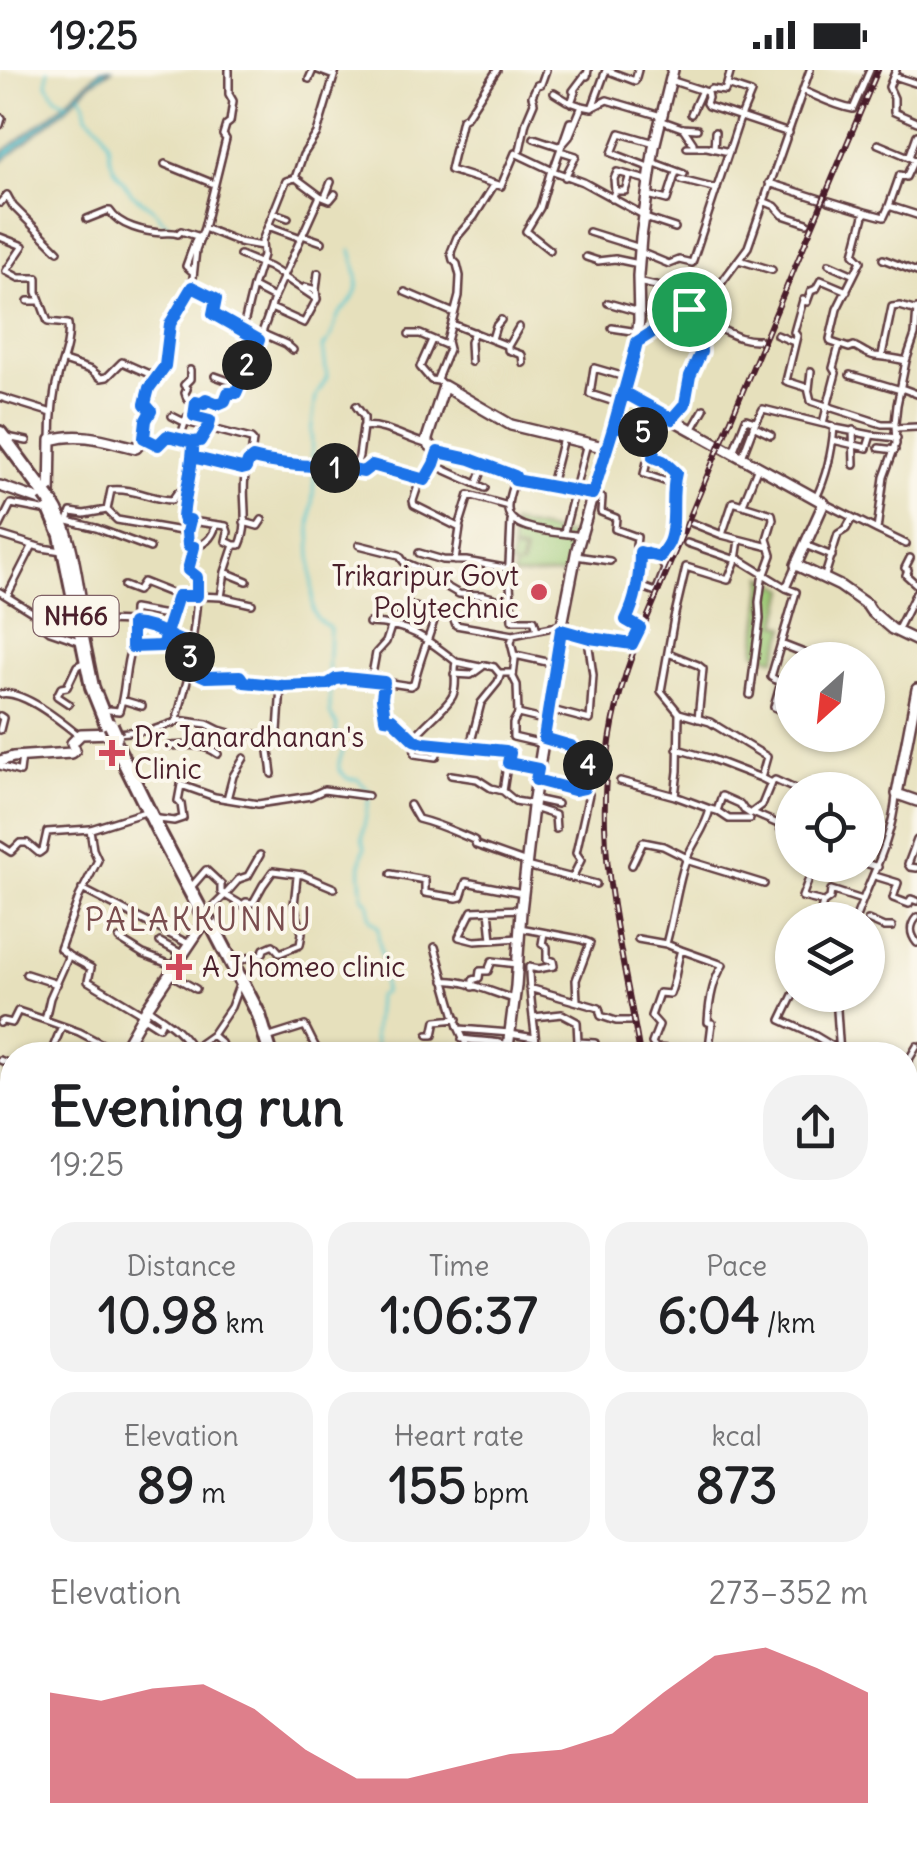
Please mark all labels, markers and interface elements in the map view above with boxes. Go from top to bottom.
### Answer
text: 19:25 [50,12,138,59]
pin [647,267,732,352]
icon: arrive [662,282,717,337]
pin: 2 [222,340,272,390]
text: 2 [239,347,255,383]
pin: 5 [618,407,668,457]
text: 5 [635,414,651,450]
pin: 1 [310,443,360,493]
text: 1 [329,450,341,486]
place label: Trikaripur Govt Polytechnic [331,558,519,626]
marker: Trikaripur Govt Polytechnic [528,581,550,603]
road number: NH66 [34,596,118,636]
pin: 3 [165,632,215,682]
text: 3 [182,639,198,675]
north arrow [775,642,885,752]
map controls [775,642,885,1012]
place label: Dr. Janardhanan's Clinic [134,719,364,787]
marker: Dr. Janardhanan's Clinic [99,740,125,766]
pin: 4 [563,740,613,790]
text: 4 [580,747,596,783]
button: locate [775,772,885,882]
district label: PALAKKUNNU [84,899,314,940]
button: layers [775,902,885,1012]
place label: A J homeo clinic [202,949,405,985]
marker: A J homeo clinic [166,954,192,980]
text: Evening run [50,1072,344,1141]
button: share [763,1075,868,1180]
text: 19:25 [50,1144,124,1185]
text: Distance [127,1248,236,1284]
text: Time [429,1248,489,1284]
text: Pace [706,1248,767,1284]
text: 10.98 [98,1284,219,1347]
text: 1:06:37 [380,1284,538,1347]
text: 6:04 [658,1284,760,1347]
text: km [219,1305,264,1341]
text: /km [760,1305,815,1341]
text: Elevation [124,1418,239,1454]
text: Heart rate [394,1418,524,1454]
text: kcal [711,1418,762,1454]
text: 89 [137,1454,194,1517]
text: 155 [389,1454,466,1517]
text: 873 [696,1454,778,1517]
text: m [194,1475,226,1511]
text: bpm [466,1475,529,1511]
text: Elevation [50,1572,181,1613]
text: 273–352 m [709,1572,868,1613]

